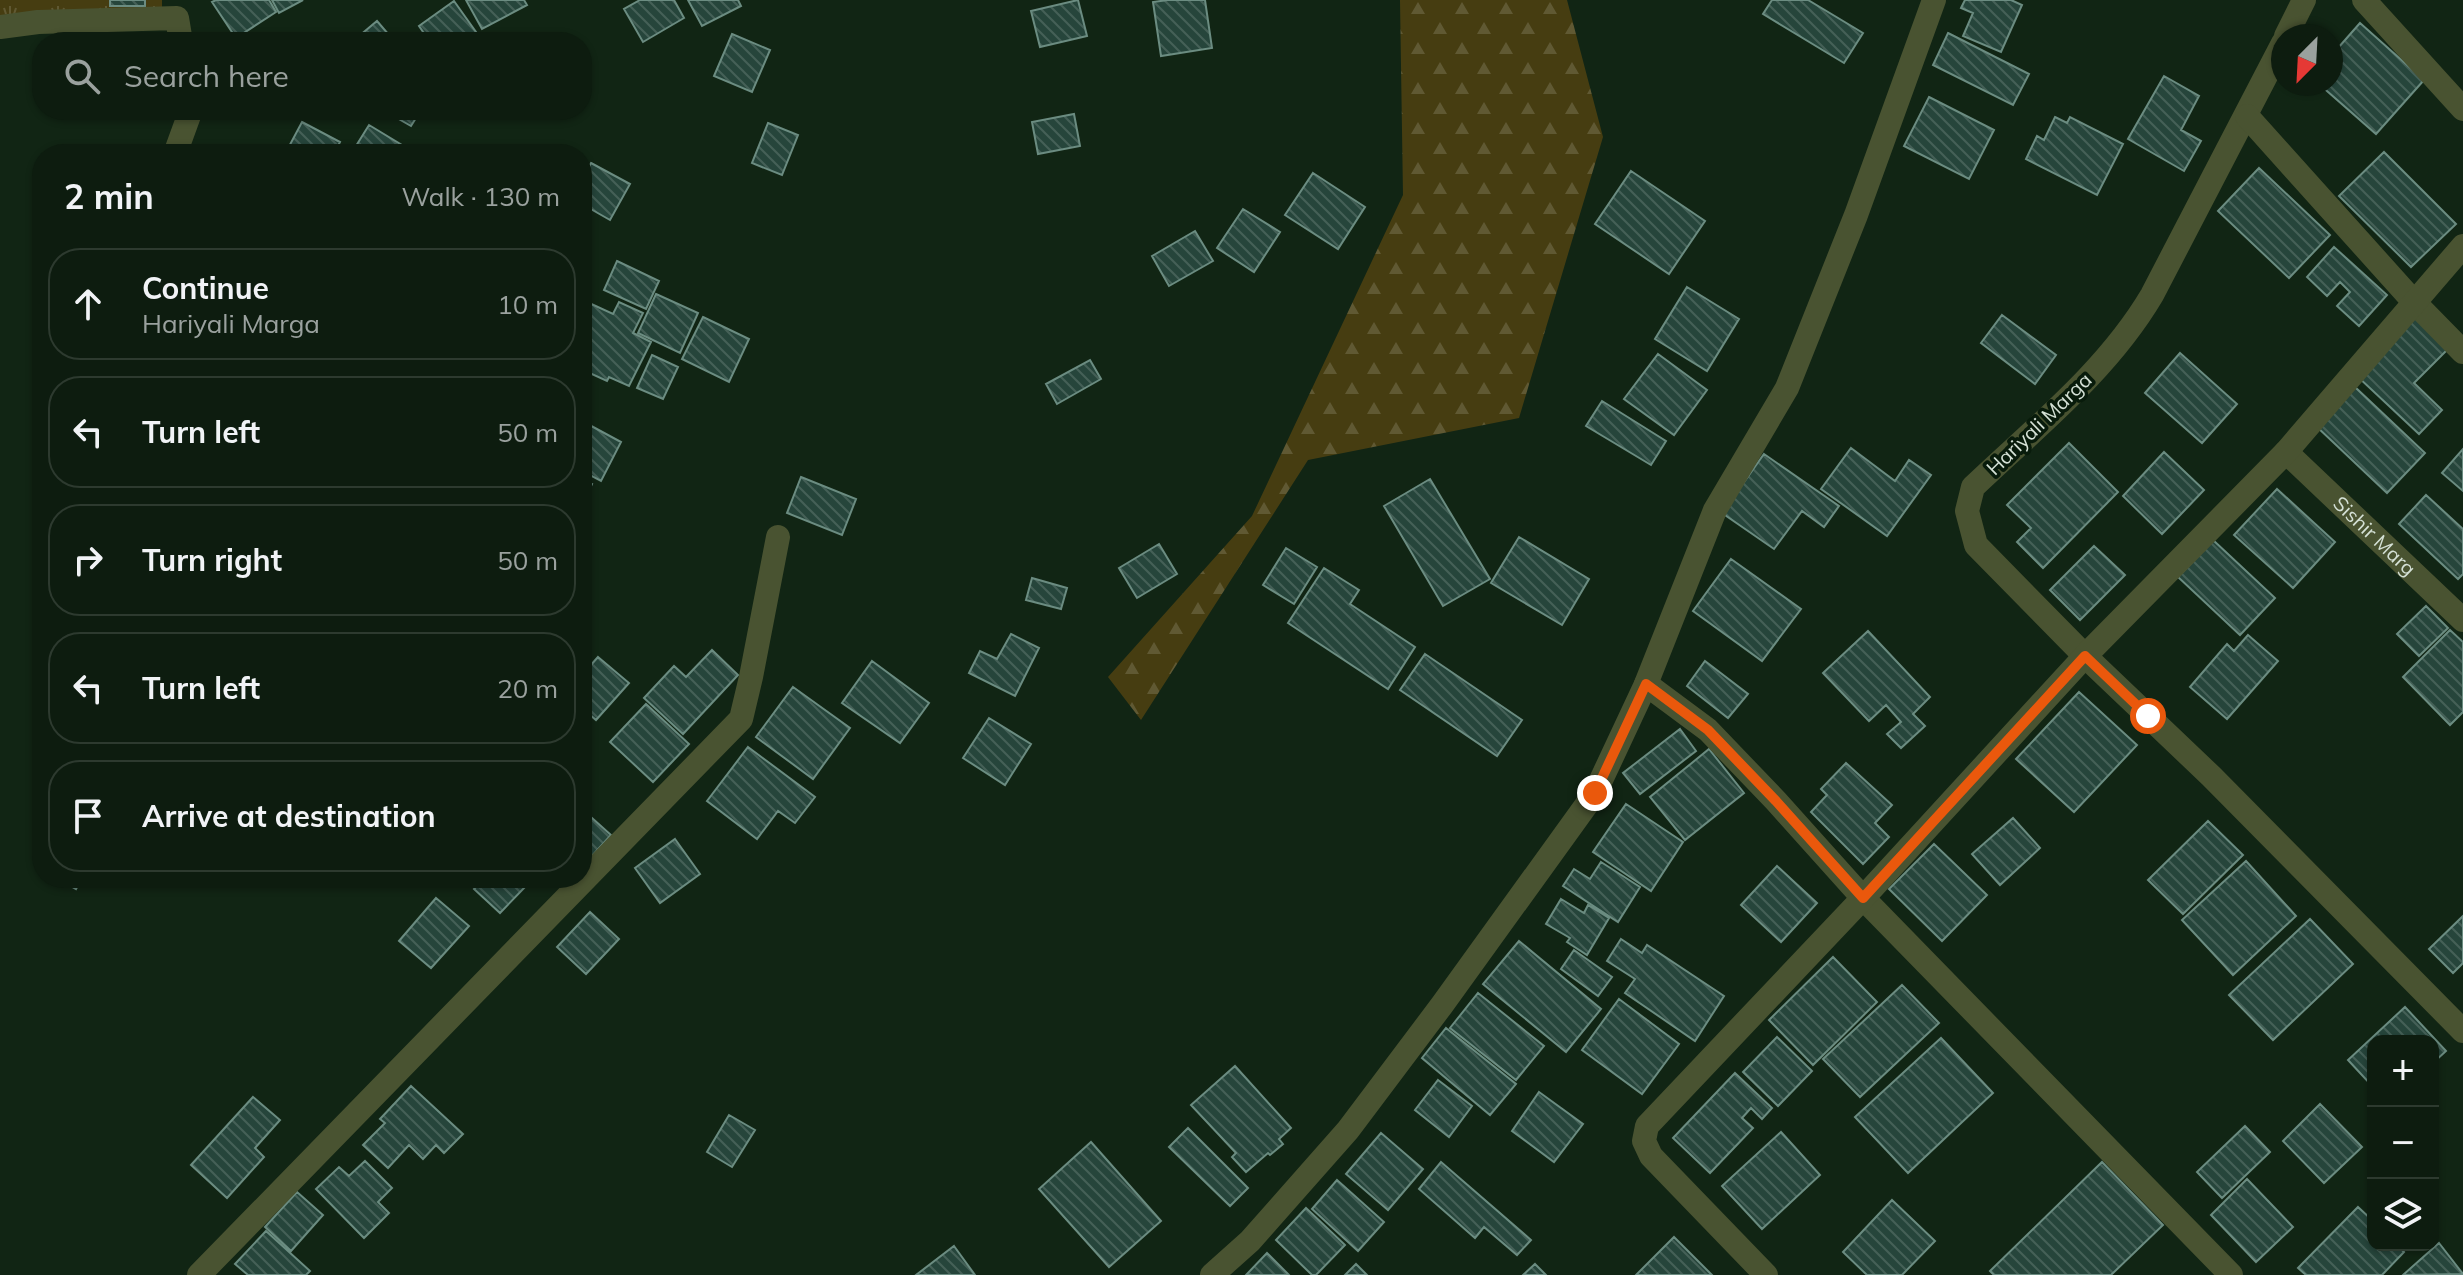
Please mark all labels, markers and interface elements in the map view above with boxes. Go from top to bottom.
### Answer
north arrow [2271,24,2343,96]
search box [32,32,592,120]
icon: search [60,54,104,98]
text: Search here [124,57,289,95]
text: 2 min [64,175,154,218]
text: Walk · 130 m [401,180,560,213]
text: Continue [142,269,269,307]
icon: ahead [66,282,110,326]
text: 10 m [497,288,558,321]
text: Hariyali Marga [142,307,320,340]
street label: Hariyali Marga [1981,367,2097,480]
icon: left [66,410,110,454]
text: Turn left [142,413,260,451]
text: 50 m [497,416,558,449]
street label: Sishir Marg [2328,491,2421,581]
icon: right [66,538,110,582]
text: Turn right [142,541,282,579]
text: 50 m [497,544,558,577]
icon: left [66,666,110,710]
text: Turn left [142,669,260,707]
text: 20 m [497,672,558,705]
route start [2130,698,2166,734]
route end [1577,775,1613,811]
icon: arrive [66,794,110,838]
text: Arrive at destination [142,797,436,835]
map controls [2367,1035,2439,1251]
button: + [2367,1035,2439,1107]
button: − [2367,1107,2439,1179]
button: layers [2367,1179,2439,1251]

